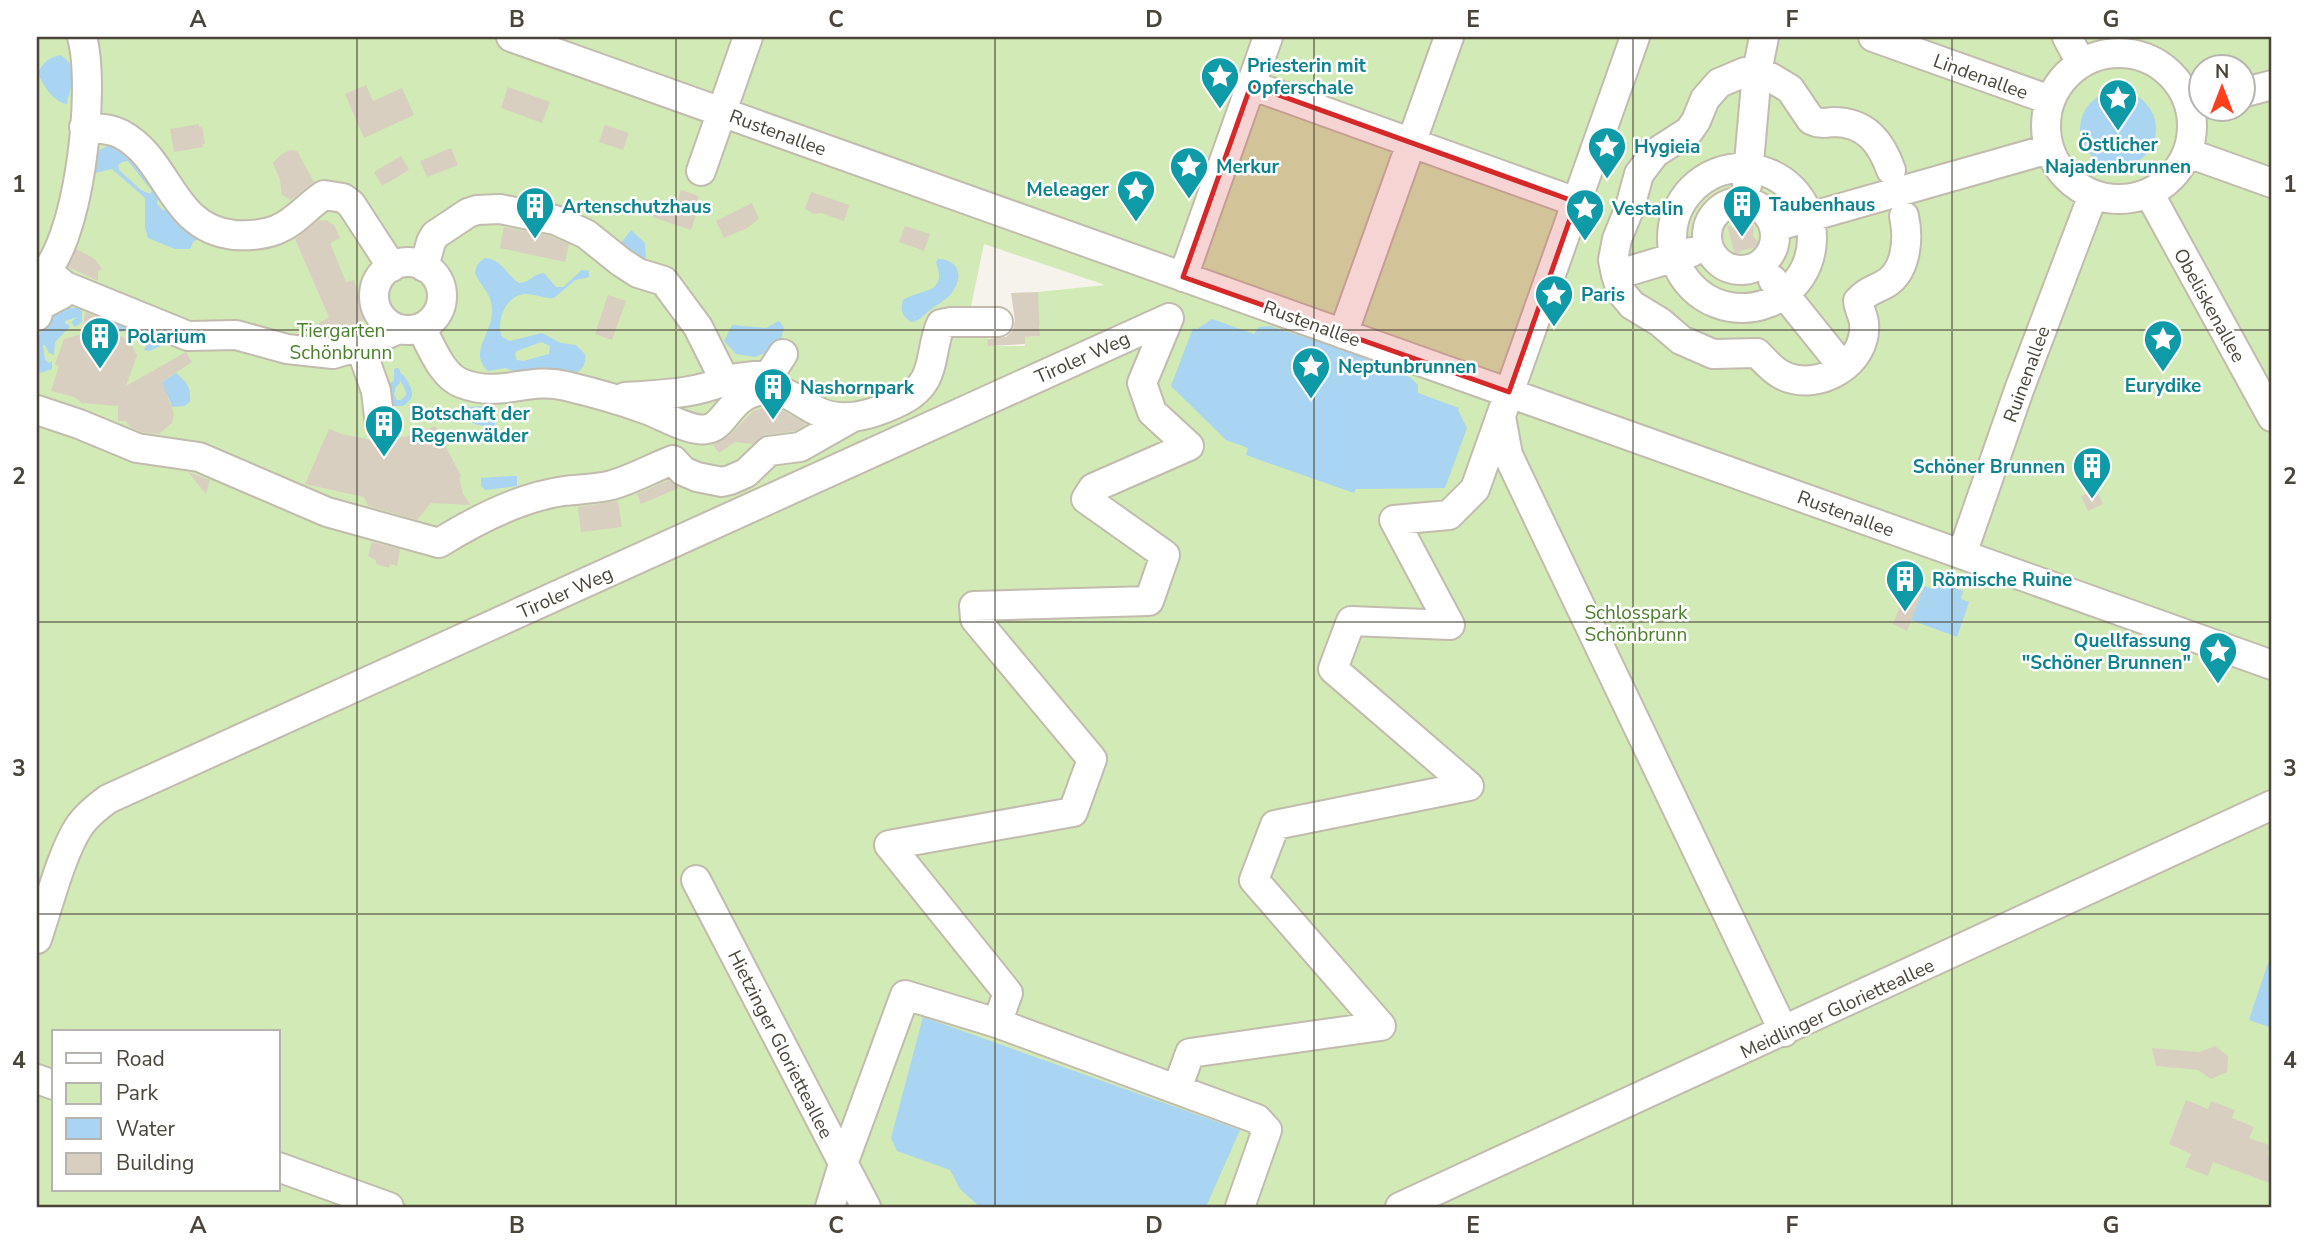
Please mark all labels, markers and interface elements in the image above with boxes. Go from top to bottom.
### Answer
text: A [189,4,207,35]
text: B [509,4,525,35]
text: C [828,4,844,35]
text: D [1145,4,1163,35]
text: E [1466,4,1480,35]
text: F [1786,4,1799,35]
text: G [2103,4,2119,35]
street label: Lindenallee [1930,48,2032,106]
north arrow [2186,52,2256,122]
place label: Priesterin mit Opferschale [1247,53,1367,101]
place icon: Priesterin mit Opferschale [1199,55,1241,110]
text: N [2215,59,2229,85]
place icon: Östlicher Najadenbrunnen [2097,77,2139,132]
street label: Rustenallee [726,103,830,162]
place icon: Hygieia [1586,125,1628,180]
place label: Östlicher Najadenbrunnen [2045,132,2191,180]
place label: Hygieia [1634,134,1700,160]
place icon: Merkur [1168,145,1210,200]
place label: Merkur [1216,154,1279,180]
place icon: Meleager [1115,168,1157,223]
text: 1 [12,169,26,200]
text: 1 [2283,169,2297,200]
place label: Meleager [1026,177,1110,203]
building icon: Taubenhaus [1721,183,1763,238]
building icon: Artenschutzhaus [514,185,556,240]
place icon: Vestalin [1564,187,1606,242]
place label: Taubenhaus [1769,192,1875,218]
place label: Artenschutzhaus [562,194,711,220]
place label: Vestalin [1611,196,1684,222]
street label: Obeliskenallee [2167,244,2251,367]
place icon: Paris [1533,273,1575,328]
place label: Paris [1581,282,1625,308]
street label: Rustenallee [1260,294,1364,353]
building icon: Polarium [79,315,121,370]
park label: Tiergarten Schönbrunn [290,318,392,366]
place icon: Eurydike [2142,318,2184,373]
street label: Ruinenallee [1997,322,2056,426]
place label: Polarium [127,324,206,350]
street label: Tiroler Weg [1031,325,1134,390]
place icon: Neptunbrunnen [1290,345,1332,400]
place label: Neptunbrunnen [1338,354,1477,380]
building icon: Nashornpark [752,366,794,421]
place label: Eurydike [2125,373,2201,399]
place label: Nashornpark [800,375,915,401]
place label: Botschaft der Regenwälder [411,401,530,449]
building icon: Botschaft der Regenwälder [363,403,405,458]
building icon: Schöner Brunnen [2071,445,2113,500]
place label: Schöner Brunnen [1913,454,2065,480]
text: 2 [12,461,26,492]
text: 2 [2283,461,2297,492]
street label: Rustenallee [1794,484,1898,543]
building icon: Römische Ruine [1884,558,1926,613]
street label: Tiroler Weg [514,560,617,625]
place label: Römische Ruine [1932,567,2072,593]
park label: Schlosspark Schönbrunn [1584,600,1688,648]
place label: Quellfassung "Schöner Brunnen" [2022,628,2191,676]
place icon: Quellfassung "Schöner Brunnen" [2197,630,2239,685]
text: 3 [12,753,26,784]
text: 3 [2283,753,2297,784]
street label: Hietzinger Glorietteallee [721,946,839,1143]
street label: Meidlinger Glorietteallee [1736,952,1939,1065]
legend [52,1030,280,1192]
text: 4 [12,1045,26,1076]
text: Road [116,1045,165,1073]
text: 4 [2283,1045,2297,1076]
text: Park [116,1079,158,1107]
text: Water [116,1115,175,1143]
text: Building [116,1149,194,1177]
text: A [189,1210,207,1241]
text: B [509,1210,525,1241]
text: C [828,1210,844,1241]
text: D [1145,1210,1163,1241]
text: E [1466,1210,1480,1241]
text: F [1786,1210,1799,1241]
text: G [2103,1210,2119,1241]

